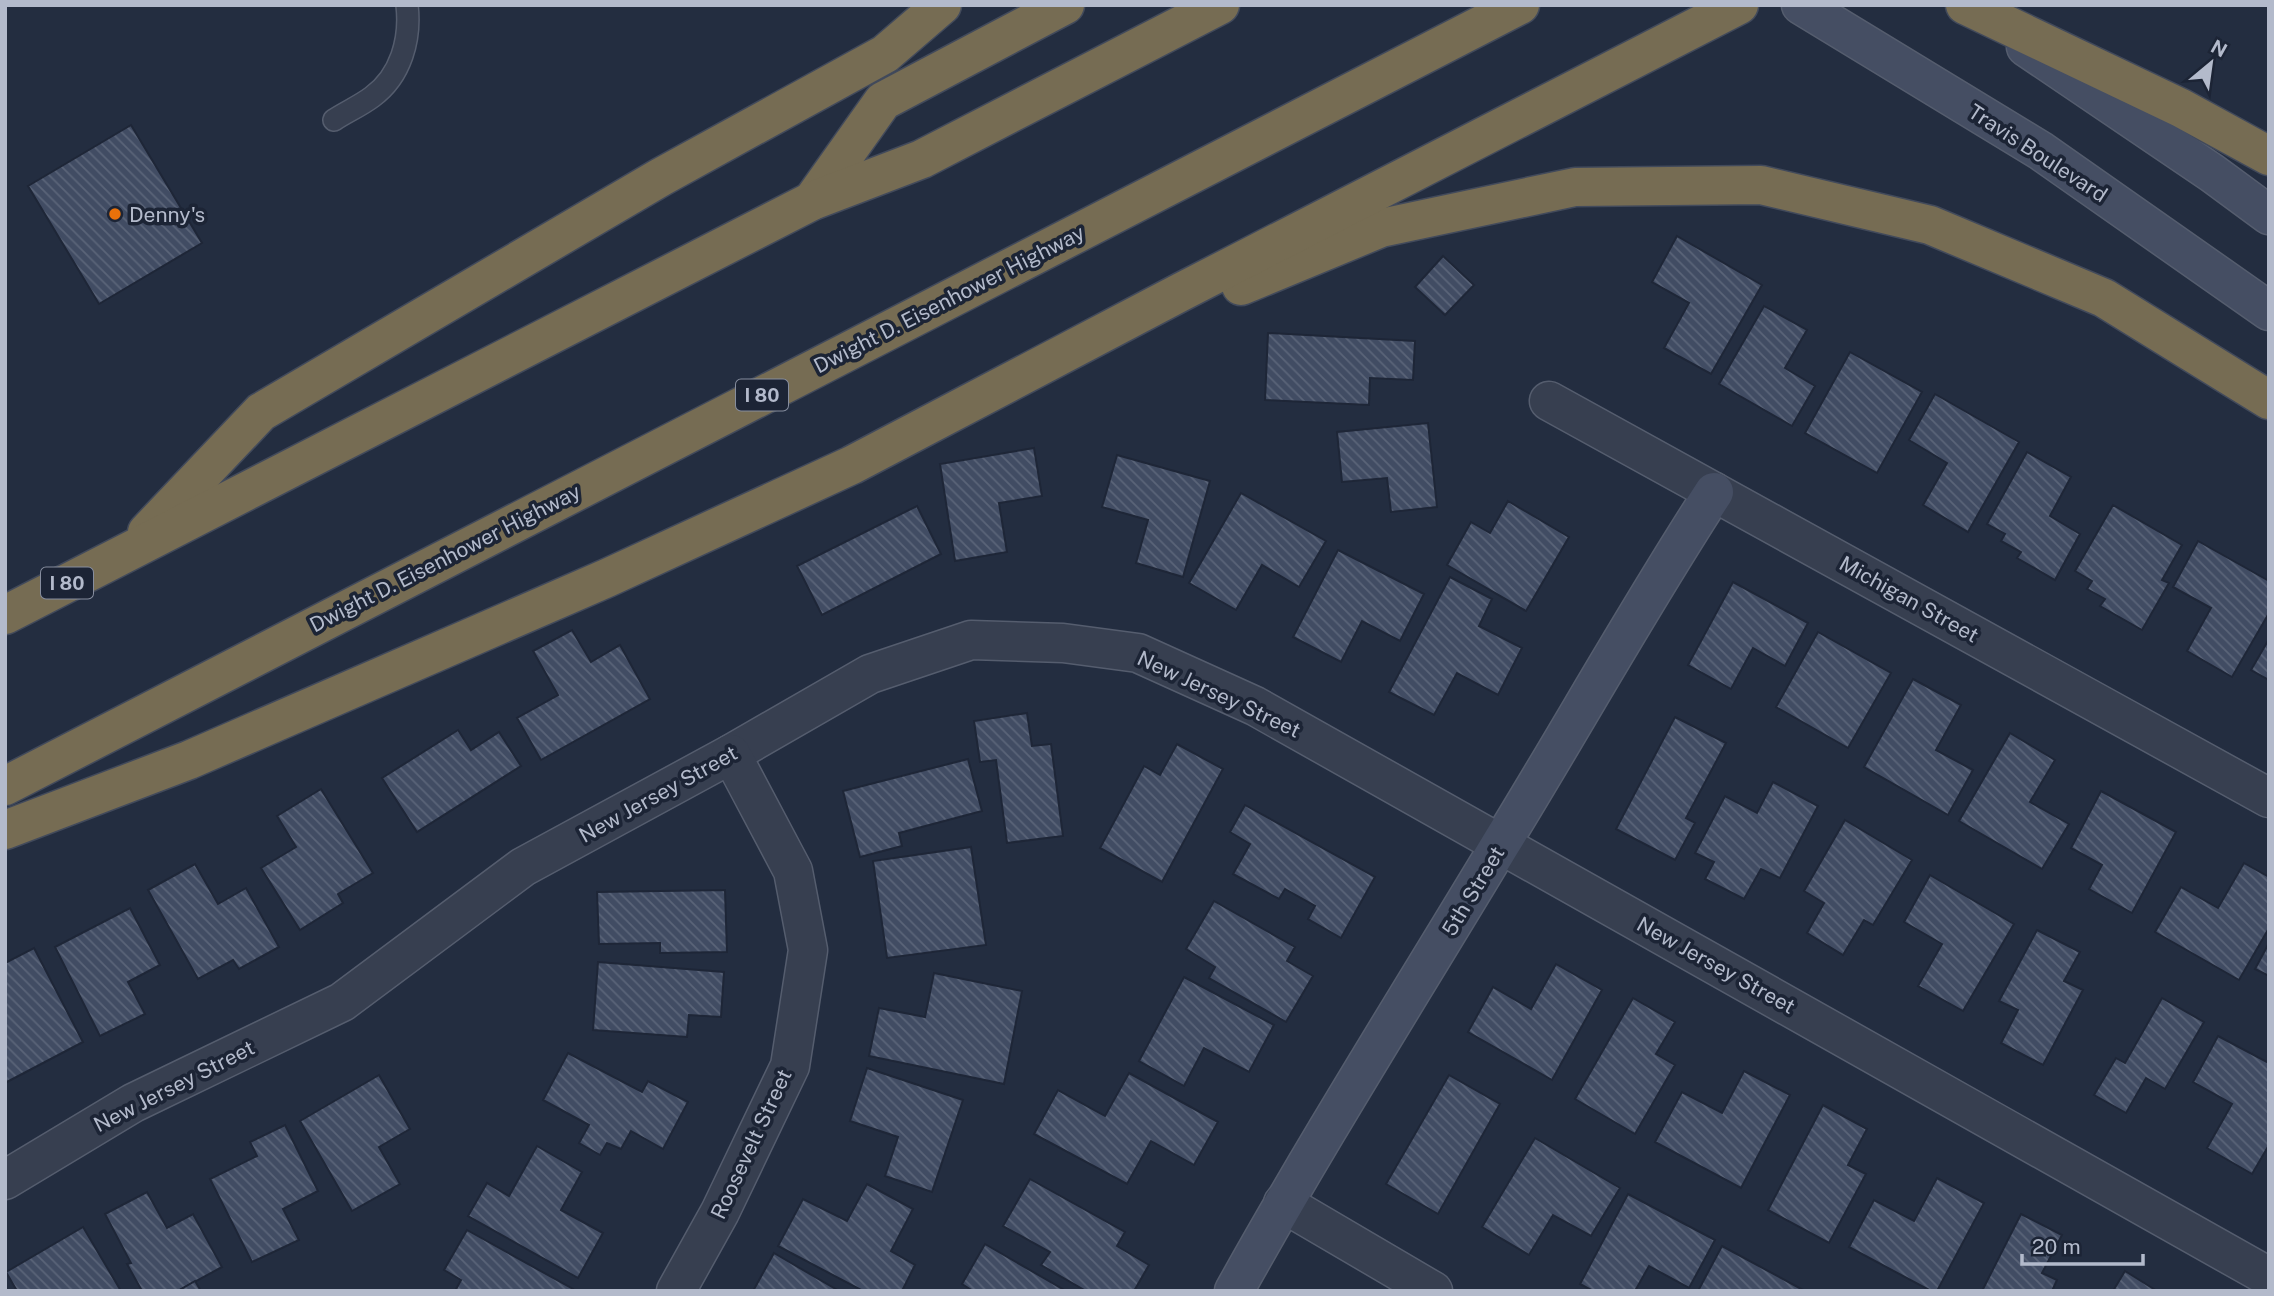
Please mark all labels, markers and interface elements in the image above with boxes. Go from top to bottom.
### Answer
north arrow [2176,28,2246,98]
text: N [2207,35,2231,61]
street label: Travis Boulevard [1964,99,2112,207]
place label: Denny's [129,202,205,227]
marker: Denny's [107,206,123,222]
street label: Dwight D. Eisenhower Highway [809,220,1089,378]
road number: I 80 [736,380,788,410]
street label: Dwight D. Eisenhower Highway [305,479,585,637]
street label: Michigan Street [1835,550,1983,648]
road number: I 80 [41,568,93,598]
street label: New Jersey Street [1133,645,1305,743]
street label: New Jersey Street [575,740,741,848]
street label: 5th Street [1436,842,1510,940]
street label: New Jersey Street [1633,911,1799,1019]
street label: New Jersey Street [89,1035,259,1137]
street label: Roosevelt Street [705,1065,797,1223]
scale bar [2022,1222,2143,1266]
text: 20 m [2032,1234,2081,1259]

